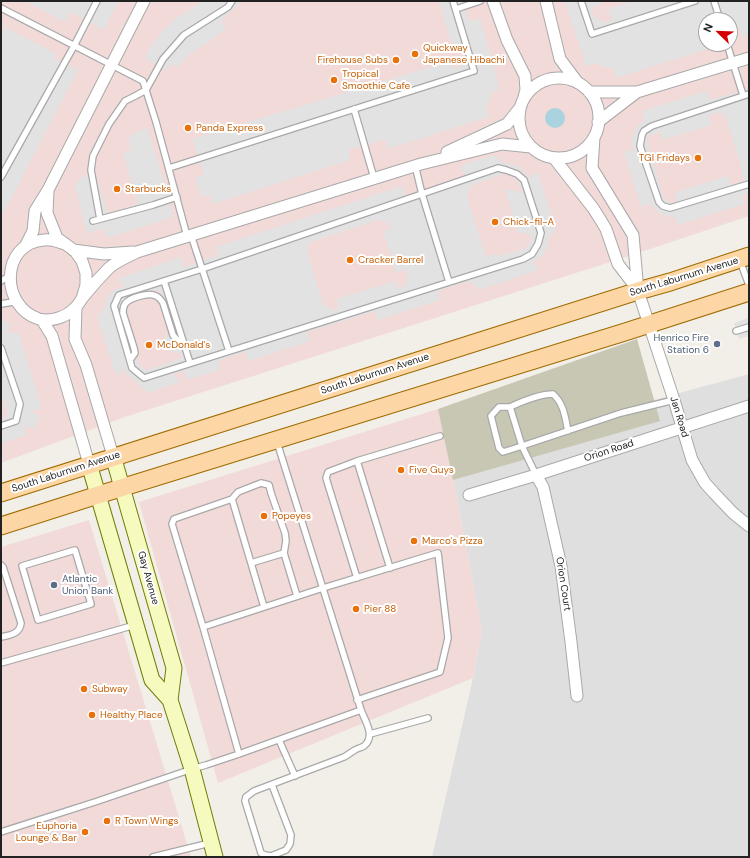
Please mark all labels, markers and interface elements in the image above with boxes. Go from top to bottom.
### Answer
north arrow [698,12,738,52]
text: N [700,21,716,34]
place label: Quickway Japanese Hibachi [423,42,505,66]
marker: Quickway Japanese Hibachi [410,49,420,59]
place label: Firehouse Subs [317,54,388,66]
marker: Firehouse Subs [391,55,401,65]
place label: Tropical Smoothie Cafe [342,68,410,92]
marker: Tropical Smoothie Cafe [329,75,339,85]
place label: Panda Express [196,122,263,134]
marker: Panda Express [183,123,193,133]
place label: TGI Fridays [639,152,690,164]
marker: TGI Fridays [693,153,703,163]
place label: Starbucks [125,183,171,195]
marker: Starbucks [112,184,122,194]
place label: Chick-fil-A [503,216,554,228]
marker: Chick-fil-A [490,217,500,227]
place label: Cracker Barrel [358,254,423,266]
marker: Cracker Barrel [345,255,355,265]
street label: South Laburnum Avenue [628,255,740,299]
place label: Henrico Fire Station 6 [653,332,709,356]
place label: McDonald's [157,339,210,351]
marker: Henrico Fire Station 6 [712,339,722,349]
marker: McDonald's [144,340,154,350]
street label: South Laburnum Avenue [319,351,431,397]
street label: Jan Road [667,395,691,439]
street label: Orion Road [583,437,635,465]
street label: South Laburnum Avenue [10,449,122,495]
place label: Five Guys [409,464,454,476]
marker: Five Guys [396,465,406,475]
place label: Popeyes [272,510,311,522]
marker: Popeyes [259,511,269,521]
place label: Marco's Pizza [422,535,483,547]
marker: Marco's Pizza [409,536,419,546]
street label: Gay Avenue [135,550,161,606]
street label: Orion Court [553,556,573,612]
place label: Atlantic Union Bank [62,573,113,596]
marker: Atlantic Union Bank [49,580,59,590]
place label: Pier 88 [364,603,396,615]
marker: Pier 88 [351,604,361,614]
place label: Subway [92,683,128,695]
marker: Subway [79,684,89,694]
place label: Healthy Place [100,709,163,721]
marker: Healthy Place [87,710,97,720]
place label: R Town Wings [115,815,178,827]
marker: R Town Wings [102,816,112,826]
place label: Euphoria Lounge & Bar [16,820,77,844]
marker: Euphoria Lounge & Bar [80,827,90,837]

